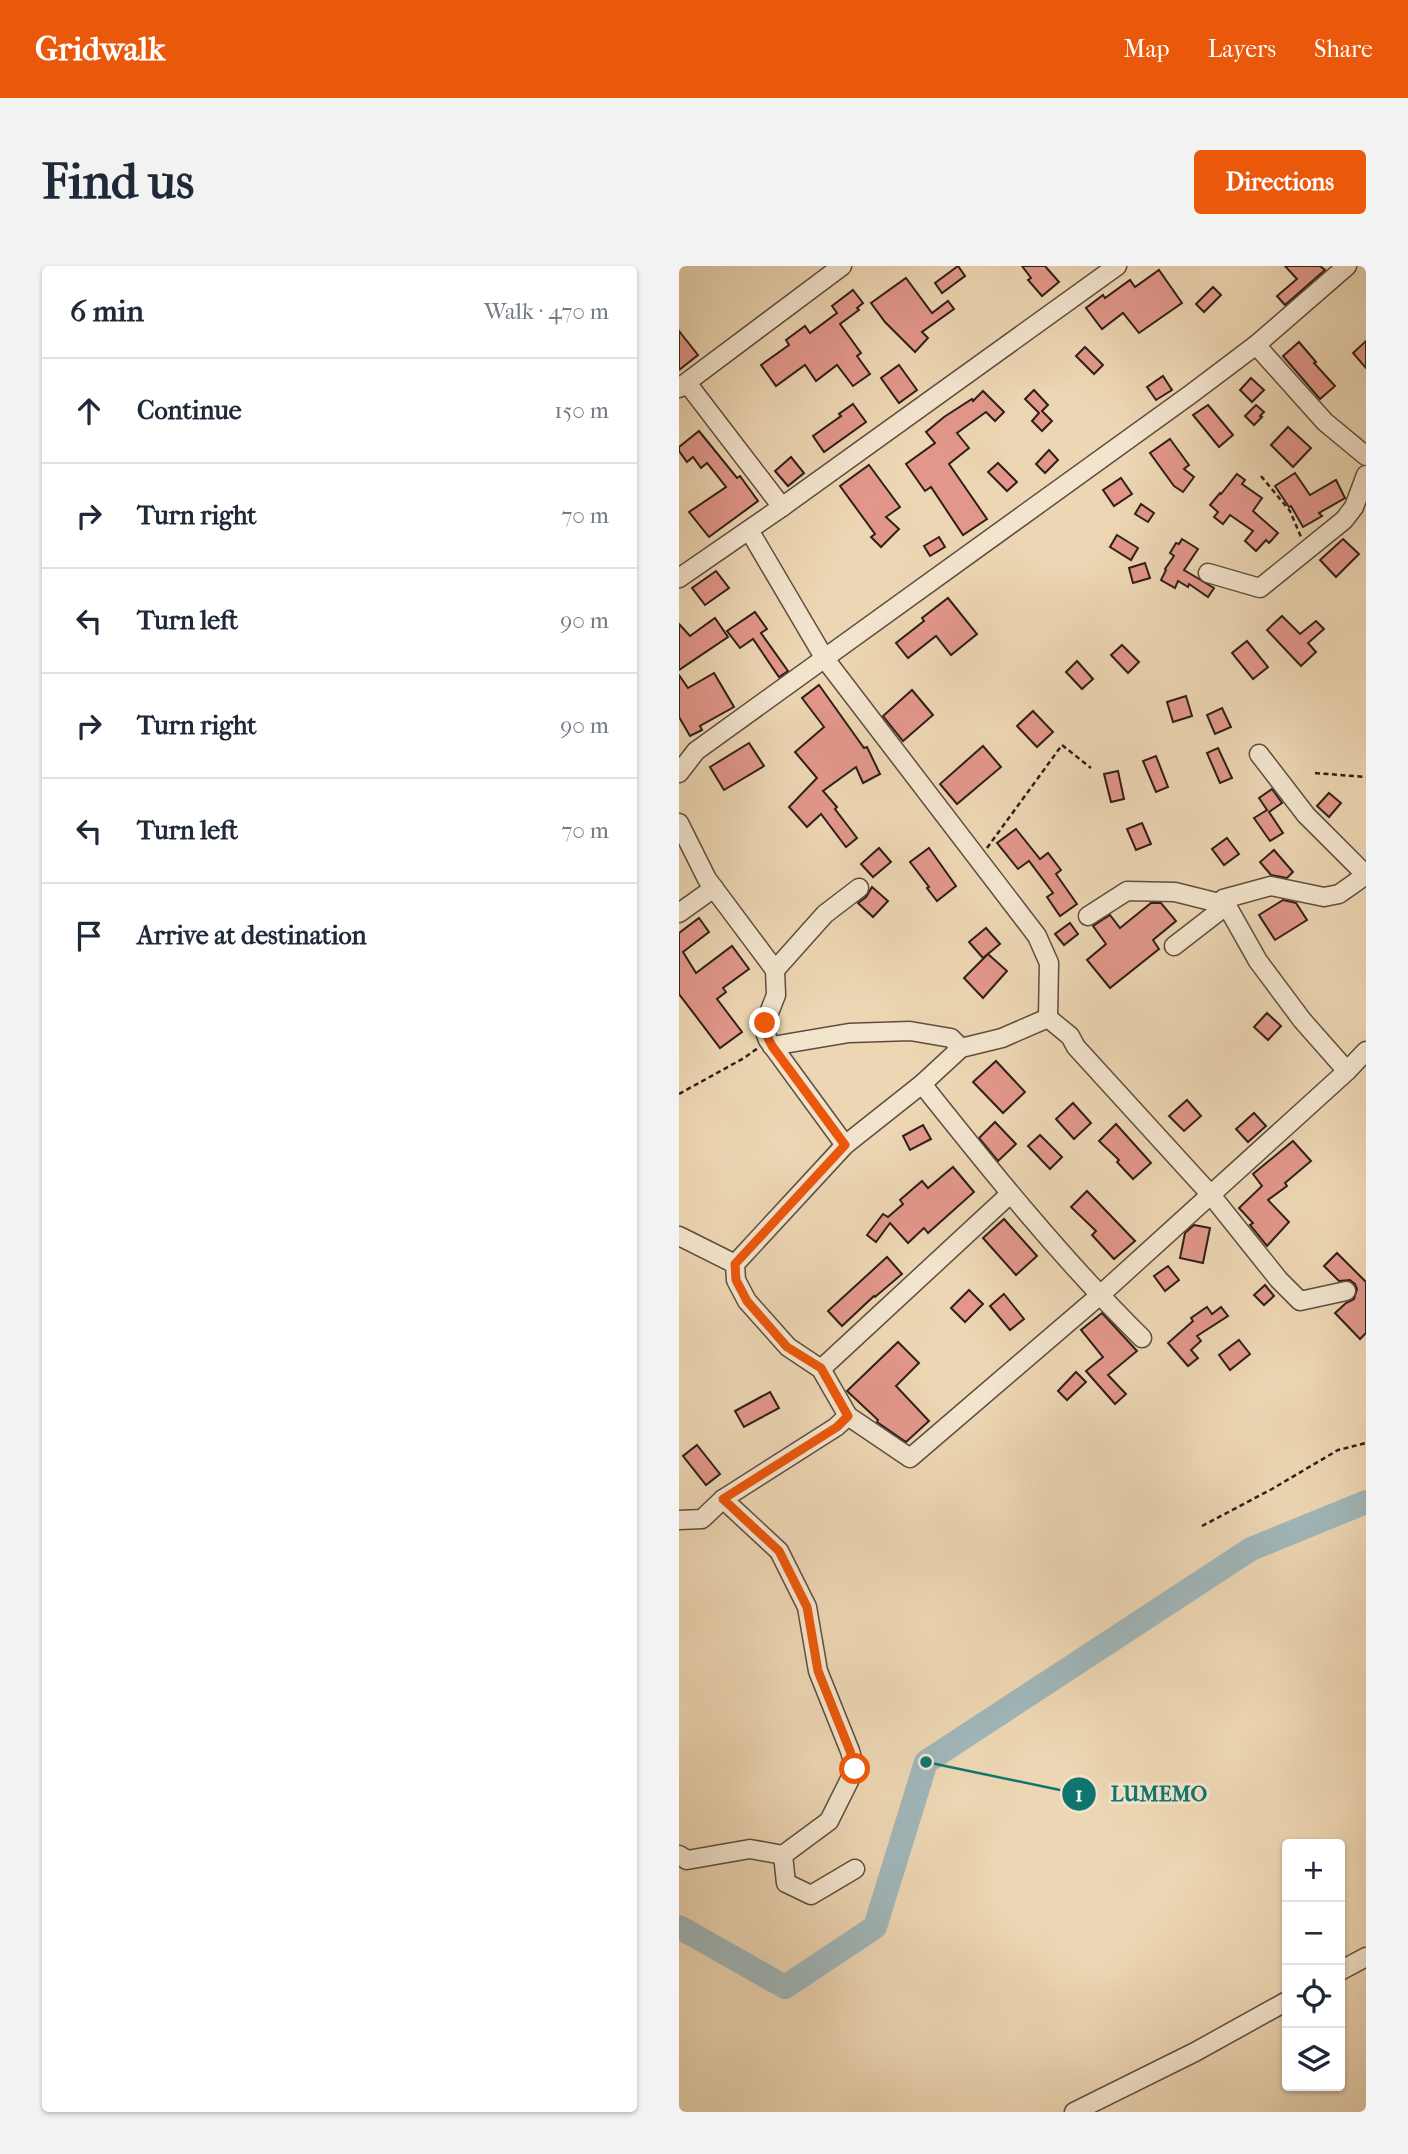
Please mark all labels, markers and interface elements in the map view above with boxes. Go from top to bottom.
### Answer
text: Gridwalk [35,30,165,69]
text: Map [1124,35,1170,63]
text: Layers [1208,35,1276,63]
text: Share [1314,35,1373,63]
button: Directions [1194,150,1366,214]
text: Find us [42,153,194,211]
text: 6 min [70,294,144,329]
text: Walk · 470 m [484,298,609,325]
icon: ahead [70,392,108,430]
text: Continue [137,395,242,426]
text: 150 m [554,397,609,424]
icon: right [70,497,108,535]
text: Turn right [137,500,257,531]
text: 70 m [561,502,609,529]
icon: left [70,602,108,640]
text: Turn left [137,605,238,636]
text: 90 m [560,607,609,634]
icon: right [70,707,108,745]
text: Turn right [137,710,257,741]
text: 90 m [560,712,609,739]
icon: left [70,812,108,850]
text: Turn left [137,815,238,846]
text: 70 m [561,817,609,844]
icon: arrive [70,917,108,955]
text: Arrive at destination [137,920,367,951]
route end [749,1007,780,1038]
route start [839,1753,870,1784]
callout: LUMEMO [1061,1773,1221,1815]
text: 1 [1075,1782,1083,1806]
text: LUMEMO [1111,1782,1207,1806]
map controls [1282,1839,1345,2091]
button: + [1282,1839,1345,1902]
button: − [1282,1902,1345,1965]
button: locate [1282,1965,1345,2028]
button: layers [1282,2028,1345,2091]

